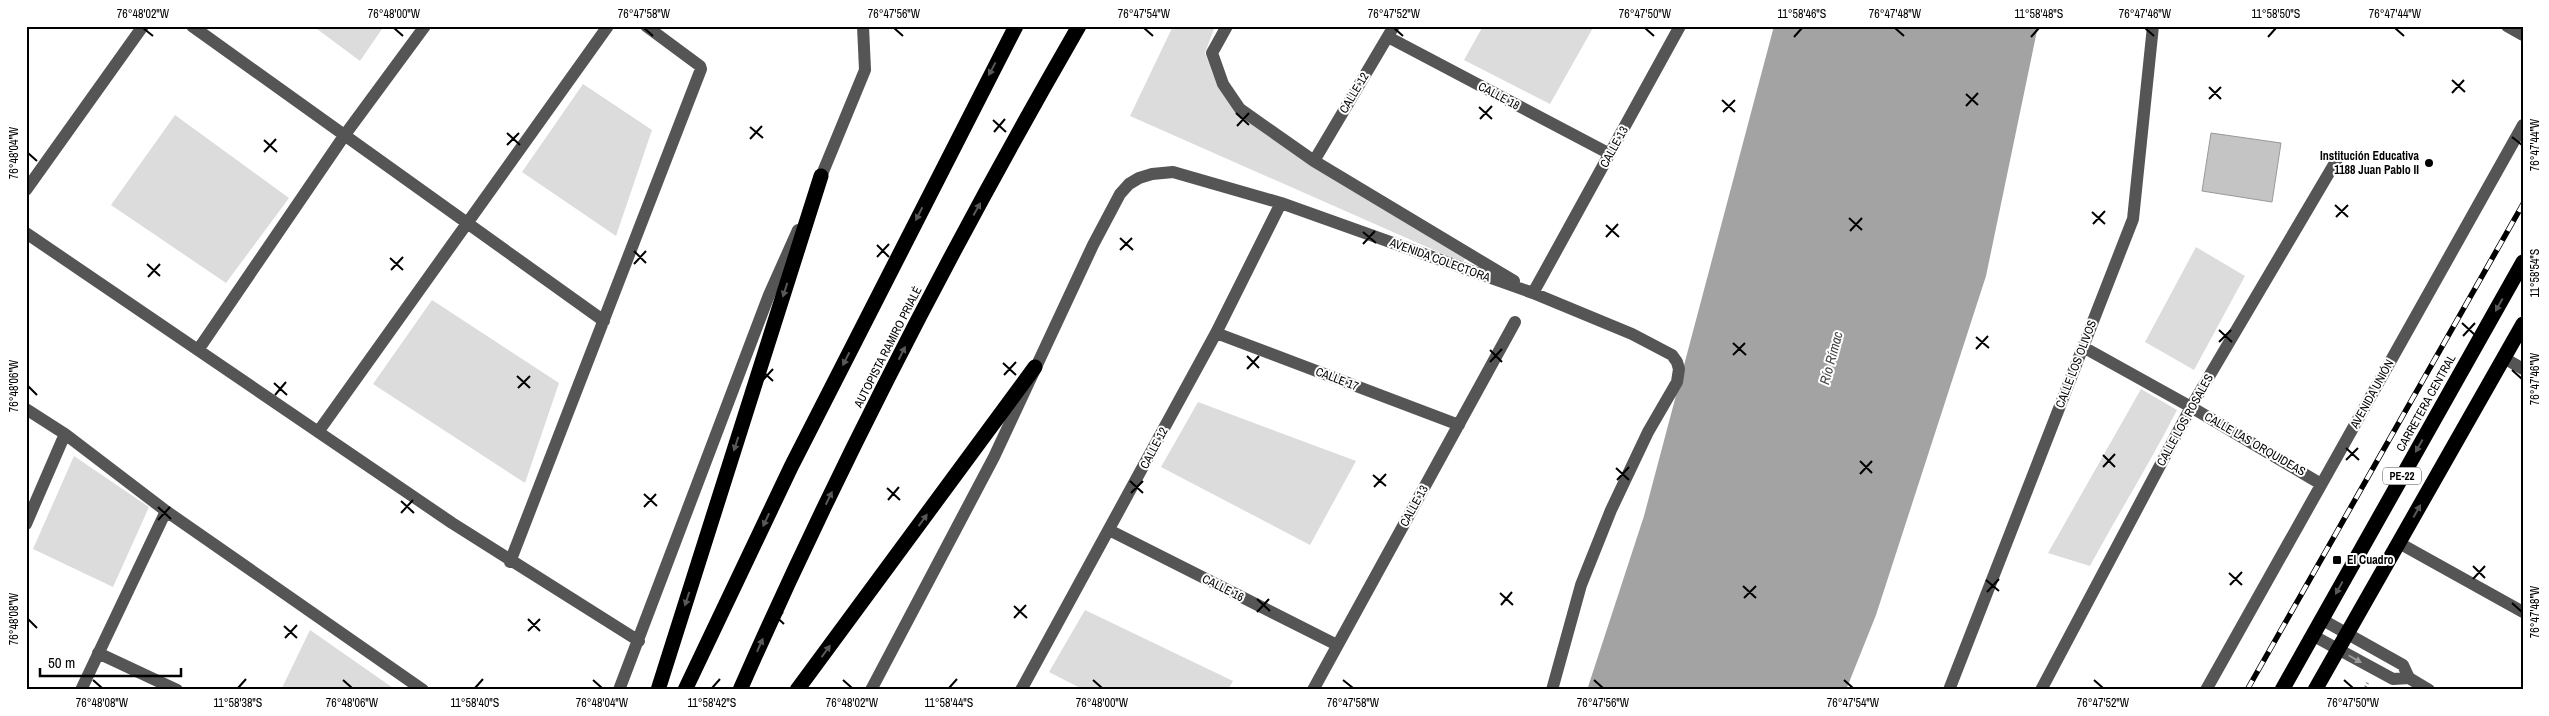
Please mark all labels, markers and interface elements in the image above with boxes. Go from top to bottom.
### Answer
text: 76°48'02"W [117,6,170,22]
text: 76°48'00"W [368,6,421,22]
text: 76°47'58"W [618,6,671,22]
text: 76°47'56"W [868,6,921,22]
text: 76°47'54"W [1118,6,1171,22]
text: 76°47'52"W [1368,6,1421,22]
text: 76°47'50"W [1619,6,1672,22]
text: 11°58'46"S [1778,6,1827,22]
text: 76°47'48"W [1869,6,1922,22]
text: 11°58'48"S [2015,6,2064,22]
text: 76°47'46"W [2119,6,2172,22]
text: 11°58'50"S [2252,6,2301,22]
text: 76°47'44"W [2369,6,2422,22]
one-way arrow [988,62,996,76]
street label: CALLE 12 [1336,70,1372,116]
street label: CALLE 18 [1475,78,1523,114]
text: 76°47'44"W [2527,118,2543,171]
street label: CALLE 13 [1596,124,1632,170]
text: 76°48'04"W [6,126,22,179]
place label: Institución Educativa 1188 Juan Pablo II [2320,148,2420,178]
marker: Institución Educativa 1188 Juan Pablo II [2423,157,2435,169]
one-way arrow [973,201,981,216]
one-way arrow [915,207,923,221]
street label: AVENIDA COLECTORA [1387,234,1493,286]
text: 11°58'54"S [2527,248,2543,297]
one-way arrow [781,282,789,297]
street label: AUTOPISTA RAMIRO PRIALÉ [850,284,926,411]
one-way arrow [2494,298,2503,311]
street label: CALLE LOS OLIVOS [2052,317,2100,410]
water label: Río Rímac [1815,329,1847,387]
one-way arrow [898,346,906,360]
street label: CARRETERA CENTRAL [2393,351,2460,454]
one-way arrow [842,352,850,366]
text: 76°47'46"W [2527,352,2543,405]
street label: AVENIDA UNIÓN [2346,357,2398,432]
text: 76°48'06"W [6,359,22,412]
street label: CALLE 17 [1313,363,1361,395]
street label: CALLE LOS ROSALES [2153,371,2217,469]
street label: CALLE LAS ORQUIDEAS [2202,408,2309,480]
street label: CALLE 12 [1136,424,1172,472]
one-way arrow [732,437,740,452]
one-way arrow [2415,439,2423,454]
road number: PE-22 [2383,468,2421,484]
street label: CALLE 13 [1396,483,1432,529]
one-way arrow [825,491,833,505]
one-way arrow [2413,504,2422,517]
one-way arrow [762,513,770,527]
one-way arrow [918,513,928,527]
place label: El Cuadro [2347,552,2393,568]
marker: El Cuadro [2331,554,2343,566]
street label: CALLE 16 [1199,571,1247,605]
one-way arrow [2335,580,2343,595]
text: 76°47'48"W [2527,585,2543,638]
text: 76°48'08"W [6,592,22,645]
one-way arrow [683,592,690,607]
one-way arrow [756,638,764,652]
one-way arrow [821,644,831,658]
scale bar [40,646,181,678]
text: 50 m [48,652,75,673]
one-way arrow [2347,655,2362,663]
text: 76°48'08"W [76,695,129,711]
text: 11°58'38"S [214,695,263,711]
text: 76°48'06"W [326,695,379,711]
text: 11°58'40"S [451,695,500,711]
text: 76°48'04"W [576,695,629,711]
text: 11°58'42"S [688,695,737,711]
text: 76°48'02"W [826,695,879,711]
text: 11°58'44"S [925,695,974,711]
text: 76°48'00"W [1076,695,1129,711]
text: 76°47'58"W [1327,695,1380,711]
text: 76°47'56"W [1577,695,1630,711]
text: 76°47'54"W [1827,695,1880,711]
text: 76°47'52"W [2077,695,2130,711]
text: 76°47'50"W [2327,695,2380,711]

